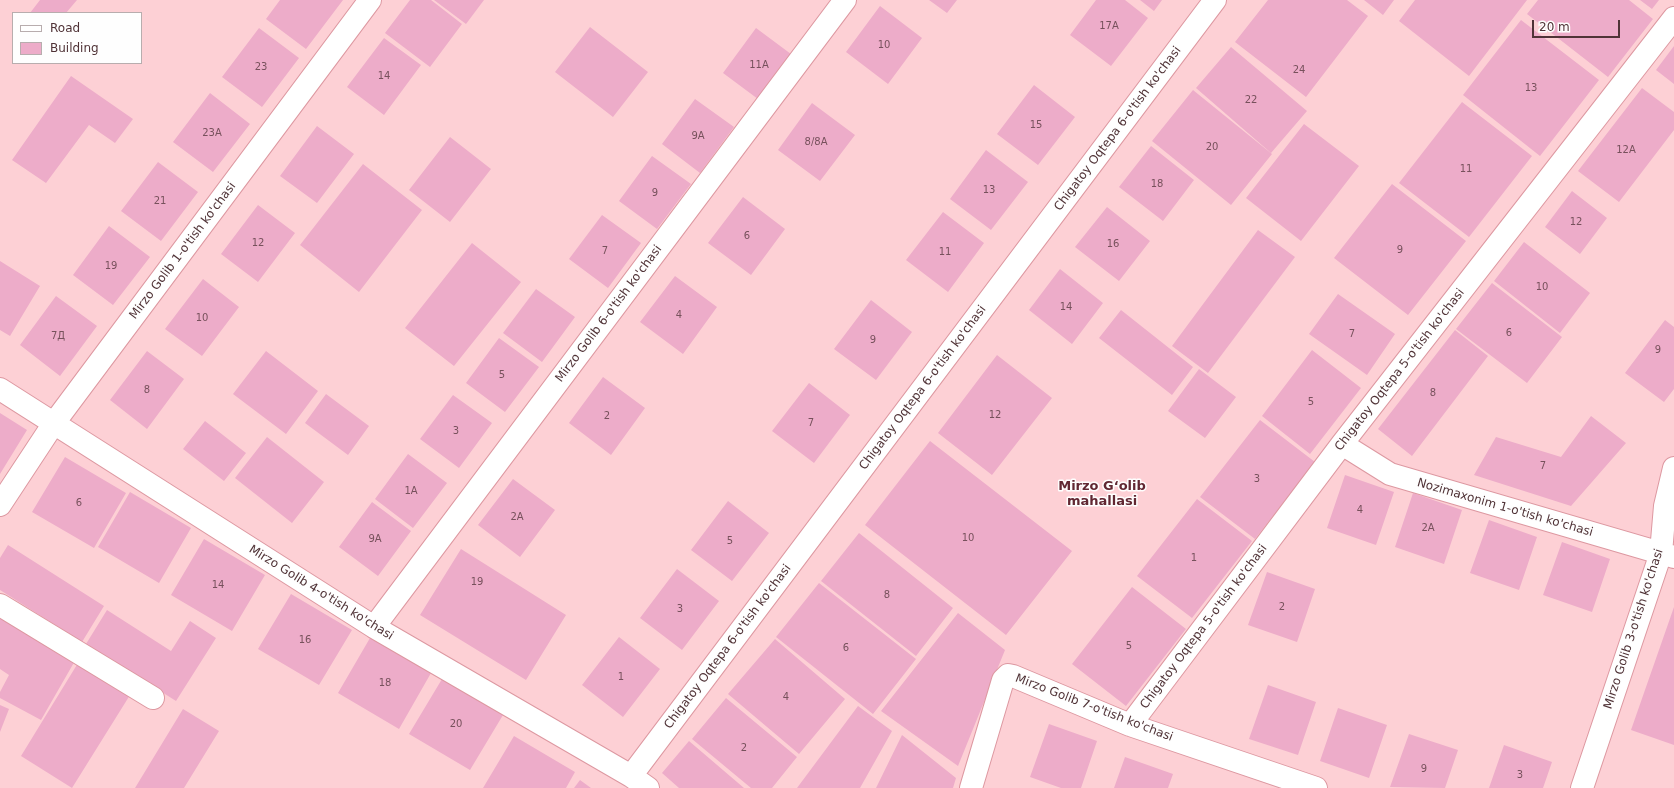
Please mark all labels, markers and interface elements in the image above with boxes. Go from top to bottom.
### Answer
legend [12,12,142,64]
scale bar [1534,12,1622,38]
house number: 17A [1099,20,1119,32]
text: 20 m [1539,20,1570,34]
text: Road [50,21,80,35]
house number: 10 [878,39,890,51]
text: Building [50,41,99,55]
street label: Chigatoy Oqtepa 6-o'tish ko'chasi [1051,44,1185,214]
house number: 11A [749,59,769,71]
house number: 23 [255,61,267,73]
house number: 24 [1293,64,1305,76]
house number: 14 [378,70,390,82]
house number: 13 [1525,82,1537,94]
house number: 22 [1245,94,1257,106]
house number: 15 [1030,119,1042,131]
house number: 23A [202,127,222,139]
house number: 9A [691,130,705,142]
house number: 8/8A [805,136,827,148]
house number: 20 [1206,141,1218,153]
house number: 12A [1616,144,1636,156]
house number: 11 [1460,163,1472,175]
house number: 18 [1151,178,1163,190]
street label: Mirzo Golib 1-o'tish ko'chasi [127,180,239,322]
house number: 13 [983,184,995,196]
house number: 9 [652,187,658,199]
house number: 21 [154,195,166,207]
house number: 12 [1570,216,1582,228]
house number: 6 [744,230,750,242]
house number: 12 [252,237,264,249]
house number: 16 [1107,238,1119,250]
street label: Mirzo Golib 6-o'tish ko'chasi [553,243,665,385]
house number: 9 [1397,244,1403,256]
house number: 7 [602,245,608,257]
house number: 11 [939,246,951,258]
house number: 19 [105,260,117,272]
house number: 10 [1536,281,1548,293]
street label: Chigatoy Oqtepa 5-o'tish ko'chasi [1332,286,1468,454]
house number: 14 [1060,301,1072,313]
street label: Chigatoy Oqtepa 6-o'tish ko'chasi [856,303,990,473]
house number: 4 [676,309,682,321]
house number: 10 [196,312,208,324]
house number: 6 [1506,327,1512,339]
house number: 7 [1349,328,1355,340]
house number: 7Д [51,330,65,342]
house number: 9 [870,334,876,346]
house number: 9 [1655,344,1661,356]
house number: 5 [499,369,505,381]
house number: 8 [144,384,150,396]
house number: 8 [1430,387,1436,399]
house number: 5 [1308,396,1314,408]
house number: 12 [989,409,1001,421]
house number: 2 [604,410,610,422]
house number: 7 [808,417,814,429]
house number: 3 [453,425,459,437]
house number: 7 [1540,460,1546,472]
house number: 3 [1254,473,1260,485]
street label: Nozimaxonim 1-o'tish ko'chasi [1415,476,1595,540]
district label: Mirzo Gʻolib mahallasi [1058,479,1146,510]
house number: 1A [404,485,418,497]
house number: 6 [76,497,82,509]
house number: 4 [1357,504,1363,516]
house number: 2A [510,511,524,523]
house number: 2A [1421,522,1435,534]
house number: 10 [962,532,974,544]
house number: 9A [368,533,382,545]
house number: 5 [727,535,733,547]
street label: Mirzo Golib 4-o'tish ko'chasi [246,542,396,644]
street label: Chigatoy Oqtepa 5-o'tish ko'chasi [1137,542,1271,712]
street label: Mirzo Golib 3-o'tish ko'chasi [1601,547,1667,711]
house number: 1 [1191,552,1197,564]
street label: Chigatoy Oqtepa 6-o'tish ko'chasi [661,562,795,732]
house number: 19 [471,576,483,588]
house number: 14 [212,579,224,591]
house number: 8 [884,589,890,601]
house number: 2 [1279,601,1285,613]
house number: 3 [677,603,683,615]
house number: 16 [299,634,311,646]
house number: 5 [1126,640,1132,652]
house number: 6 [843,642,849,654]
house number: 1 [618,671,624,683]
street label: Mirzo Golib 7-o'tish ko'chasi [1013,671,1175,745]
house number: 18 [379,677,391,689]
house number: 4 [783,691,789,703]
house number: 20 [450,718,462,730]
house number: 2 [741,742,747,754]
house number: 9 [1421,763,1427,775]
house number: 3 [1517,769,1523,781]

